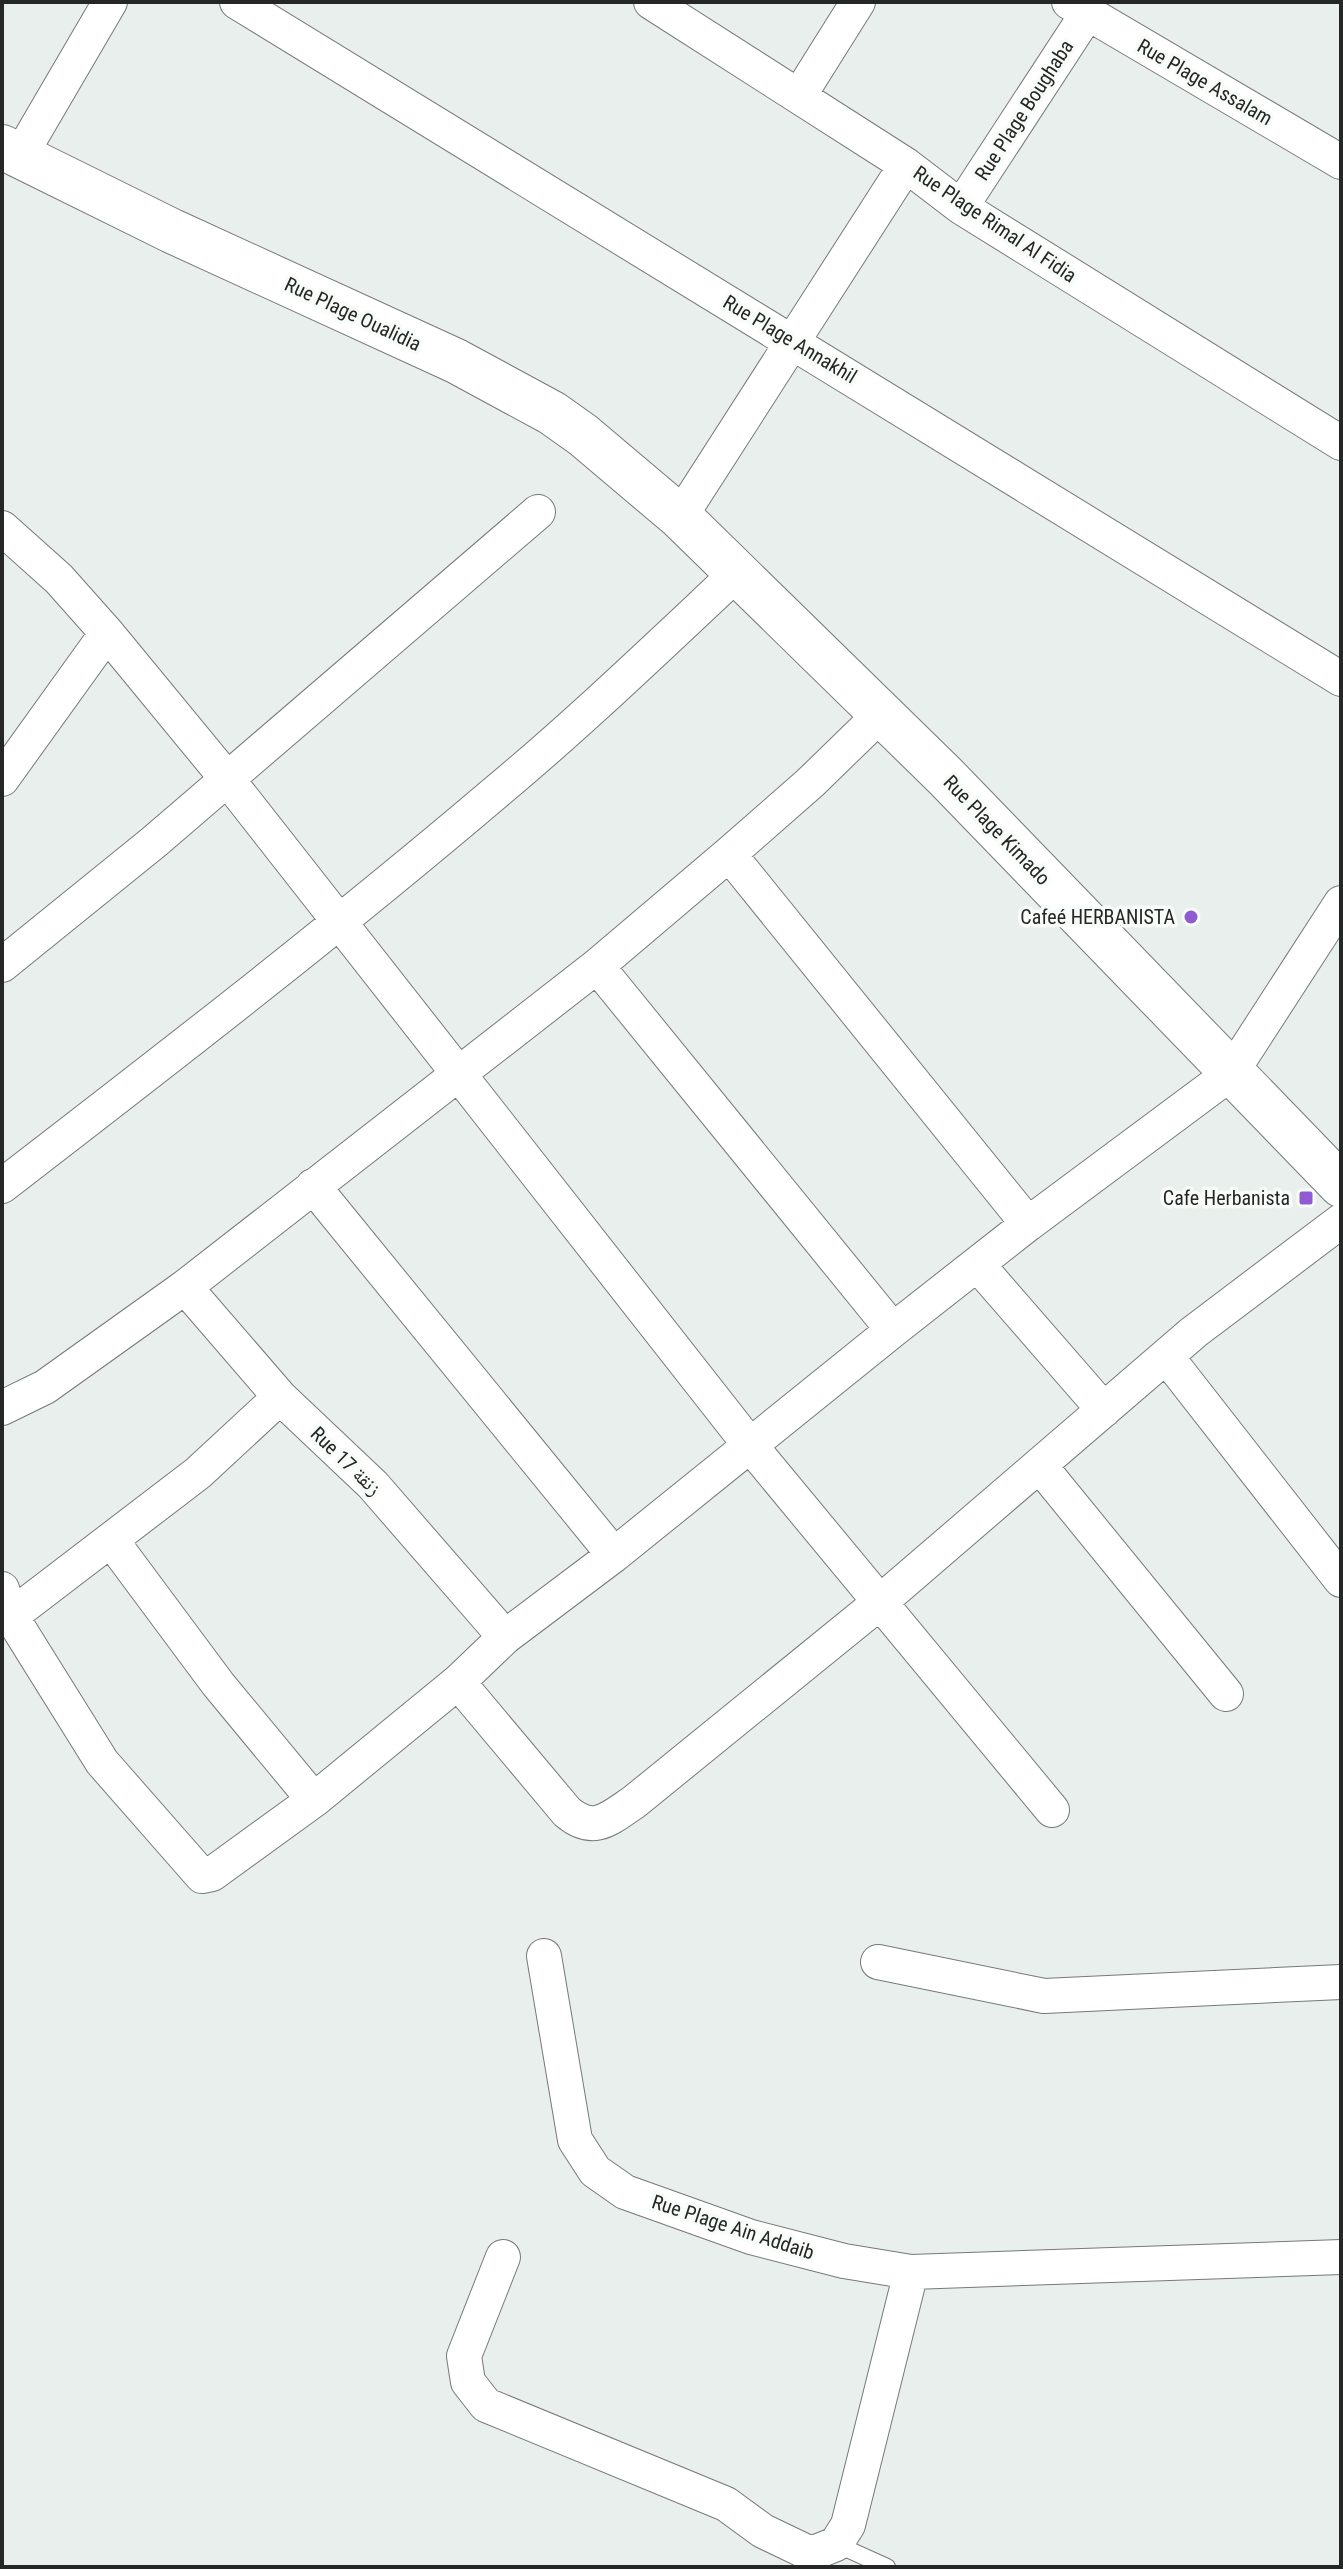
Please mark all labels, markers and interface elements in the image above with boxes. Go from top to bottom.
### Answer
street label: Rue Plage Assalam [1133,34,1277,130]
street label: Rue Plage Boughaba [970,35,1078,185]
street label: Rue Plage Rimal Al Fidia [909,161,1081,287]
street label: Rue Plage Oualidia [281,272,425,356]
street label: Rue Plage Annakhil [719,290,861,388]
street label: Rue Plage Kimado [939,770,1055,890]
place label: Cafeé HERBANISTA [1020,905,1175,929]
marker: Cafeé HERBANISTA [1182,908,1200,926]
place label: Cafe Herbanista [1163,1186,1290,1210]
marker: Cafe Herbanista [1297,1189,1315,1207]
street label: Rue 17 زنقة [306,1422,386,1500]
street label: Rue Plage Ain Addaib [649,2189,817,2265]

